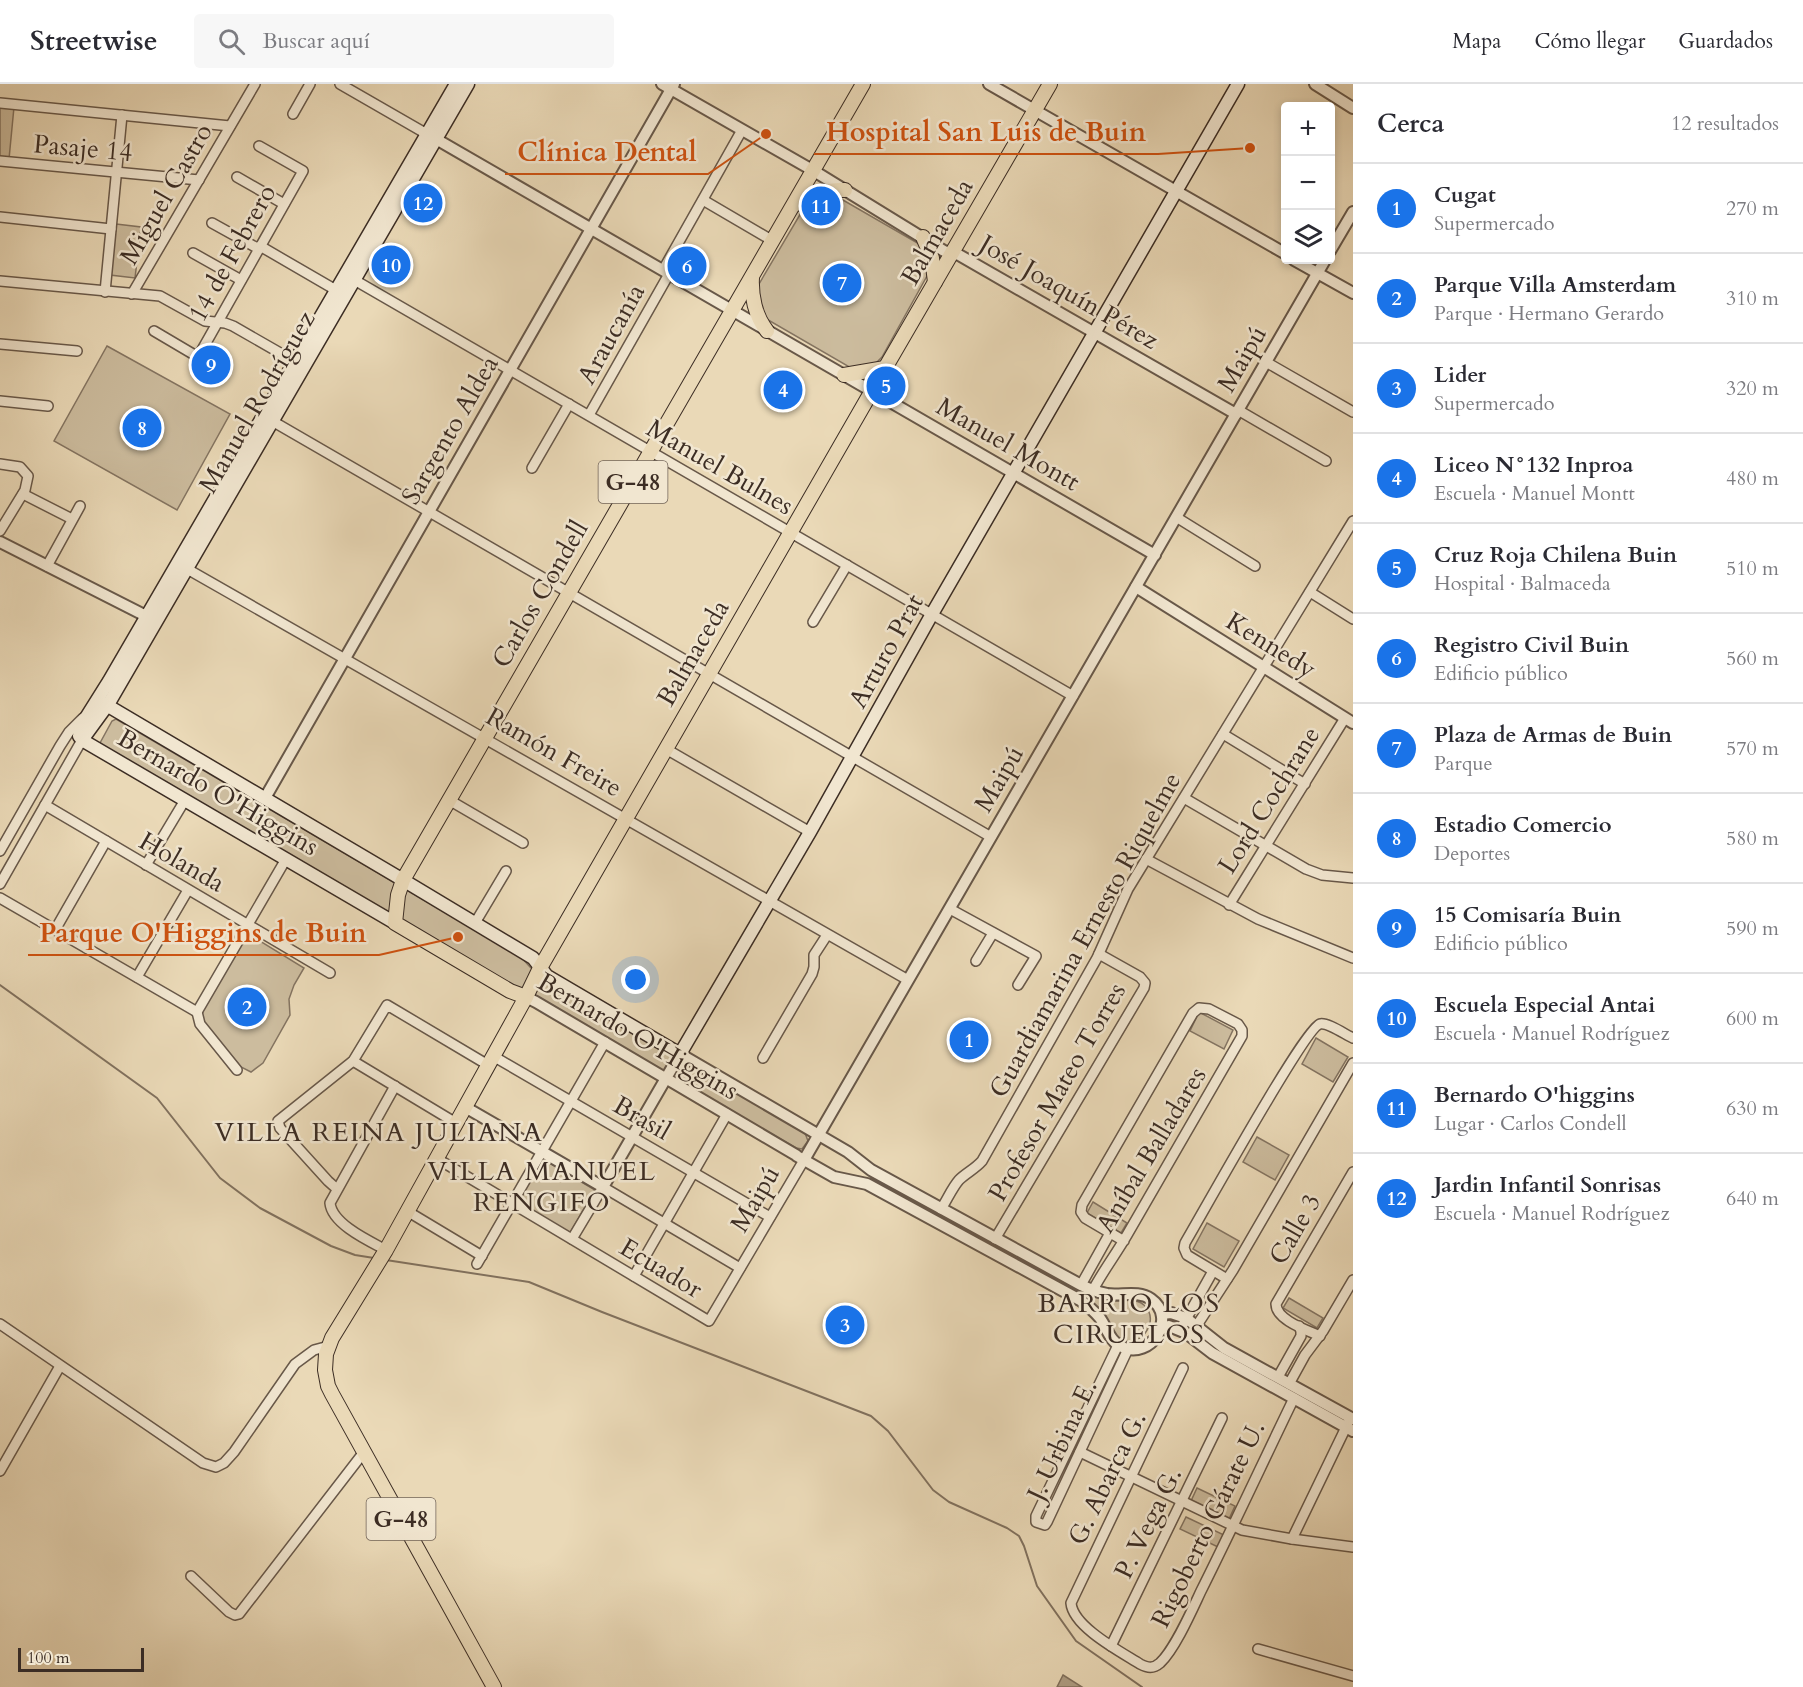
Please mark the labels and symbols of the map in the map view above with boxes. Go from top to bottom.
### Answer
callout: Hospital San Luis de Buin [814,109,1158,154]
text: Hospital San Luis de Buin [826,114,1147,151]
street label: Miguel Castro [111,117,221,271]
street label: Pasaje 14 [32,126,134,170]
callout: Clínica Dental [505,129,708,174]
text: Clínica Dental [517,134,697,171]
street label: Balmaceda [892,172,982,292]
street label: 14 de Febrero [180,178,284,328]
pin: 12 [404,180,442,226]
pin: 11 [802,184,840,228]
street label: José Joaquín Pérez [969,224,1165,358]
pin: 10 [372,242,410,288]
pin: 6 [668,244,706,288]
pin: 7 [822,260,862,306]
street label: Araucanía [569,277,653,391]
street label: Manuel Rodríguez [191,304,324,500]
street label: Maipú [1209,319,1275,399]
pin: 9 [192,342,230,388]
street label: Sargento Aldea [393,349,507,511]
pin: 5 [866,364,906,408]
pin: 4 [764,368,802,412]
street label: Manuel Montt [930,389,1086,499]
pin: 8 [122,406,162,450]
street label: Manuel Bulnes [640,411,800,523]
road number: G-48 [598,461,668,503]
street label: Carlos Condell [484,514,596,674]
street label: Arturo Prat [840,588,932,714]
street label: Balmaceda [648,593,738,713]
street label: Kennedy [1219,604,1323,686]
street label: Ramón Freire [480,699,628,805]
street label: Bernardo O'Higgins [111,720,325,864]
street label: Lord Cochrane [1210,720,1328,880]
street label: Maipú [966,739,1032,819]
street label: Guardiamarina Ernesto Riquelme [981,766,1189,1104]
street label: Holanda [133,823,231,901]
callout: Parque O'Higgins de Buin [28,910,379,955]
text: Parque O'Higgins de Buin [39,915,367,952]
street label: Bernardo O'Higgins [531,964,745,1108]
your location [621,965,650,994]
street label: Profesor Mateo Torres [980,976,1134,1208]
pin: 2 [228,984,266,1030]
pin: 1 [950,1018,988,1062]
street label: Aníbal Balladares [1088,1060,1214,1240]
street label: Brasil [607,1088,678,1149]
district label: VILLA REINA JULIANA [215,1114,543,1151]
district label: VILLA MANUEL RENGIFO [428,1153,656,1221]
street label: Maipú [722,1159,788,1239]
street label: Calle 3 [1261,1187,1329,1271]
street label: Ecuador [613,1230,709,1307]
district label: BARRIO LOS CIRUELOS [1038,1285,1220,1353]
pin: 3 [826,1302,864,1348]
street label: J. Urbina E. [1017,1374,1105,1510]
street label: G. Abarca G. [1060,1405,1154,1551]
street label: Rigoberto Gárate U. [1143,1415,1273,1633]
street label: P. Vega G. [1106,1461,1190,1585]
road number: G-48 [366,1498,436,1540]
scale bar [18,1645,144,1672]

